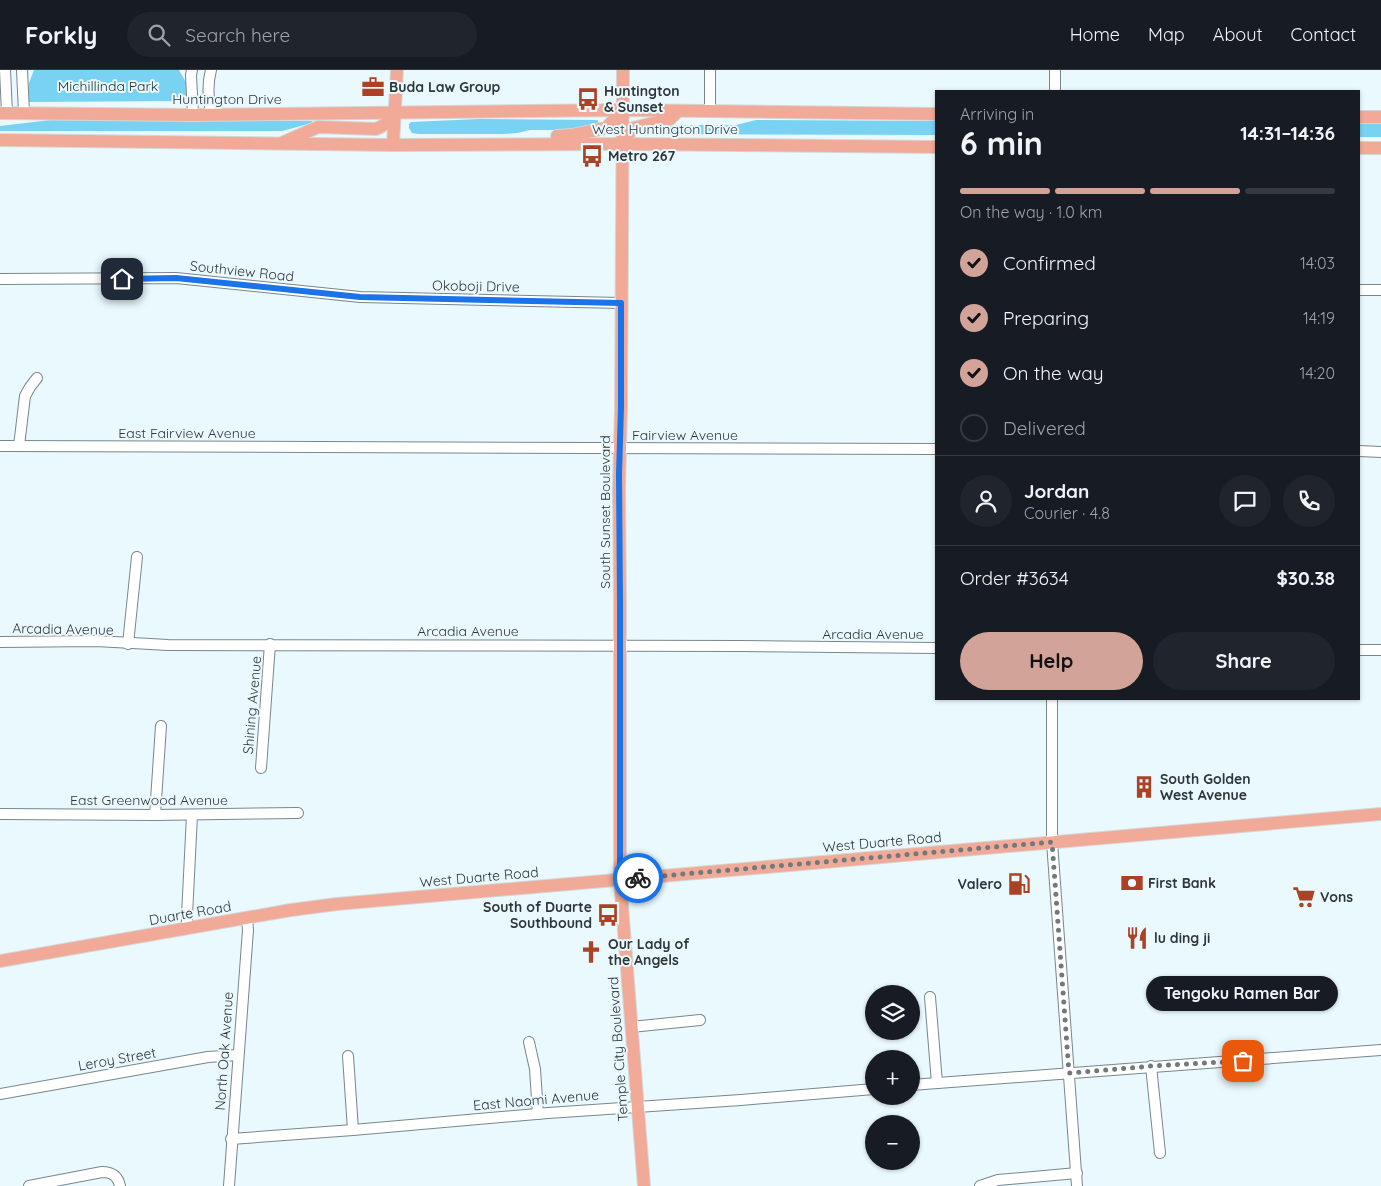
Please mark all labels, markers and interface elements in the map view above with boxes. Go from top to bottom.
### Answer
search box [127,12,477,57]
text: Forkly [25,20,97,50]
icon: search [145,21,173,49]
text: Search here [185,23,290,47]
text: Home [1070,23,1120,46]
text: Map [1148,23,1185,46]
text: About [1213,23,1263,46]
text: Contact [1291,23,1356,46]
office icon: Buda Law Group [360,74,386,100]
park label: Michillinda Park [58,77,158,95]
place label: Buda Law Group [389,78,501,96]
place label: Huntington & Sunset [604,82,680,116]
bus stop icon: Huntington & Sunset [575,86,601,112]
street label: Huntington Drive [172,90,282,108]
text: Arriving in [960,104,1034,124]
street label: West Huntington Drive [592,120,738,138]
text: 14:31–14:36 [1240,121,1335,145]
text: 6 min [960,123,1043,163]
bus stop icon: Metro 267 [579,143,605,169]
place label: Metro 267 [608,147,676,165]
text: On the way · 1.0 km [960,202,1102,222]
icon: check [960,249,988,277]
text: Confirmed [1003,251,1096,275]
text: 14:03 [1300,253,1335,273]
street label: Southview Road [189,257,295,285]
pin [101,258,143,300]
icon: home [108,265,136,293]
street label: Okoboji Drive [432,276,520,296]
icon: check [960,304,988,332]
text: Preparing [1003,306,1089,330]
text: 14:19 [1303,308,1335,328]
icon: check [960,359,988,387]
text: On the way [1003,361,1104,385]
text: 14:20 [1300,363,1335,383]
text: Delivered [1003,416,1086,440]
street label: East Fairview Avenue [118,424,256,442]
street label: Fairview Avenue [632,426,738,444]
street label: South Sunset Boulevard [596,435,614,589]
button: person [960,475,1012,527]
button: chat [1219,475,1271,527]
button: phone [1283,475,1335,527]
text: Jordan [1024,479,1089,503]
text: Courier · 4.8 [1024,503,1110,523]
text: Order #3634 [960,566,1069,590]
text: $30.38 [1276,566,1335,590]
street label: Arcadia Avenue [12,619,114,639]
street label: Arcadia Avenue [417,622,519,640]
street label: Arcadia Avenue [822,625,924,643]
button: Help [960,632,1143,690]
button: Share [1153,632,1335,690]
street label: Shining Avenue [239,655,265,755]
place label: South Golden West Avenue [1160,770,1251,804]
building icon: South Golden West Avenue [1131,774,1157,800]
street label: East Greenwood Avenue [70,791,228,809]
street label: West Duarte Road [822,828,942,856]
courier [613,853,663,903]
street label: West Duarte Road [419,863,539,891]
icon: bike [624,864,652,892]
bank icon: First Bank [1119,870,1145,896]
fuel station icon: Valero [1006,871,1032,897]
place label: First Bank [1148,874,1216,892]
place label: Valero [957,875,1002,893]
supermarket icon: Vons [1291,884,1317,910]
place label: Vons [1320,888,1353,906]
street label: Duarte Road [148,897,232,929]
place label: South of Duarte Southbound [483,898,592,932]
bus stop icon: South of Duarte Southbound [595,902,621,928]
restaurant icon: lu ding ji [1124,925,1150,951]
place label: lu ding ji [1154,929,1210,947]
place label: Our Lady of the Angels [608,935,690,969]
church icon: Our Lady of the Angels [578,939,604,965]
street label: Temple City Boulevard [604,976,632,1122]
callout: Tengoku Ramen Bar [1147,976,1339,1011]
text: Tengoku Ramen Bar [1164,983,1320,1003]
map controls [865,985,920,1170]
button: layers [865,985,920,1040]
street label: North Oak Avenue [211,991,237,1111]
pin [1222,1040,1264,1082]
street label: Leroy Street [77,1043,158,1075]
icon: bag [1229,1047,1257,1075]
button: + [865,1050,920,1105]
street label: East Naomi Avenue [472,1086,600,1114]
button: − [865,1115,920,1170]

